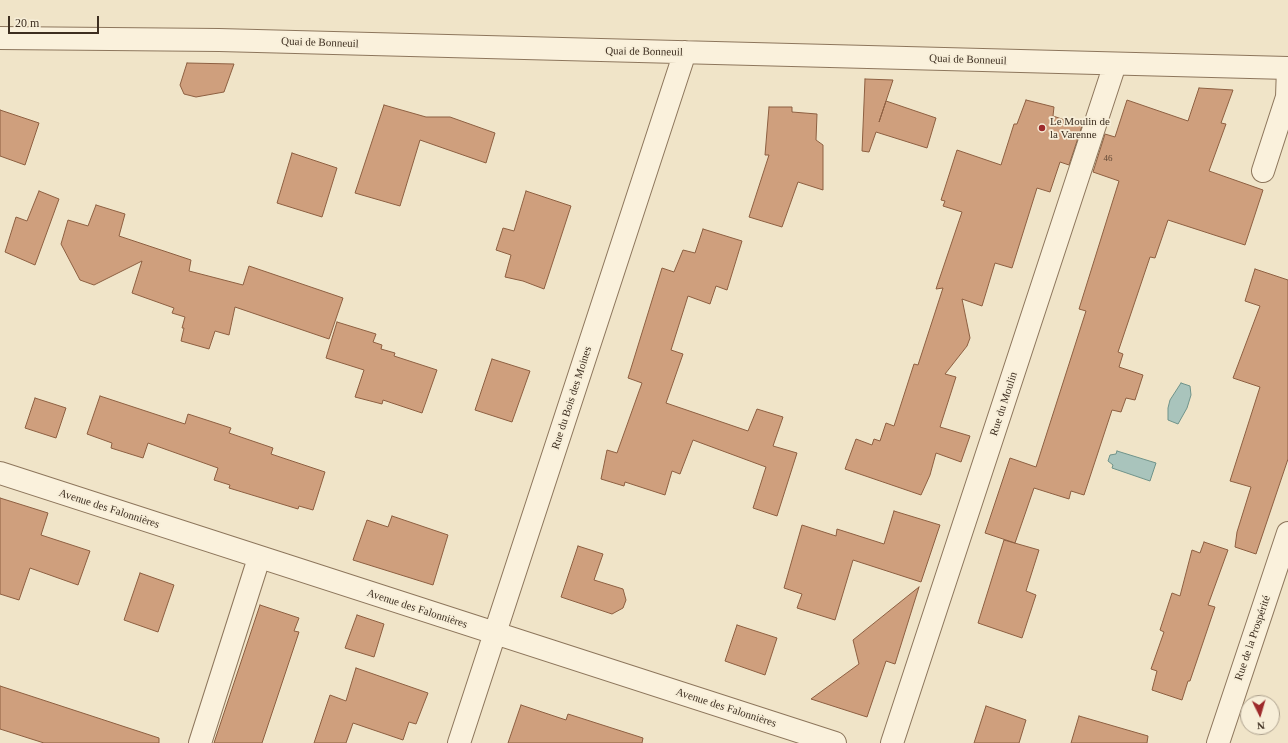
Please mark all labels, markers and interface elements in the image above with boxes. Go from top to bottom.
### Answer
scale bar [10,8,101,34]
text: 20 m [15,16,39,30]
street label: Quai de Bonneuil [281,35,359,51]
street label: Quai de Bonneuil [605,45,683,59]
street label: Quai de Bonneuil [929,52,1007,68]
place label: Le Moulin de la Varenne [1050,115,1110,141]
marker: Le Moulin de la Varenne [1037,123,1047,133]
house number: 46 [1104,154,1112,164]
street label: Rue du Bois des Moines [549,345,595,451]
street label: Rue du Moulin [987,370,1021,438]
street label: Avenue des Falonnières [57,487,161,531]
street label: Avenue des Falonnières [365,587,469,631]
street label: Rue de la Prospérité [1232,594,1274,682]
street label: Avenue des Falonnières [674,686,778,730]
north arrow [1240,695,1280,735]
text: N [1256,720,1265,732]

